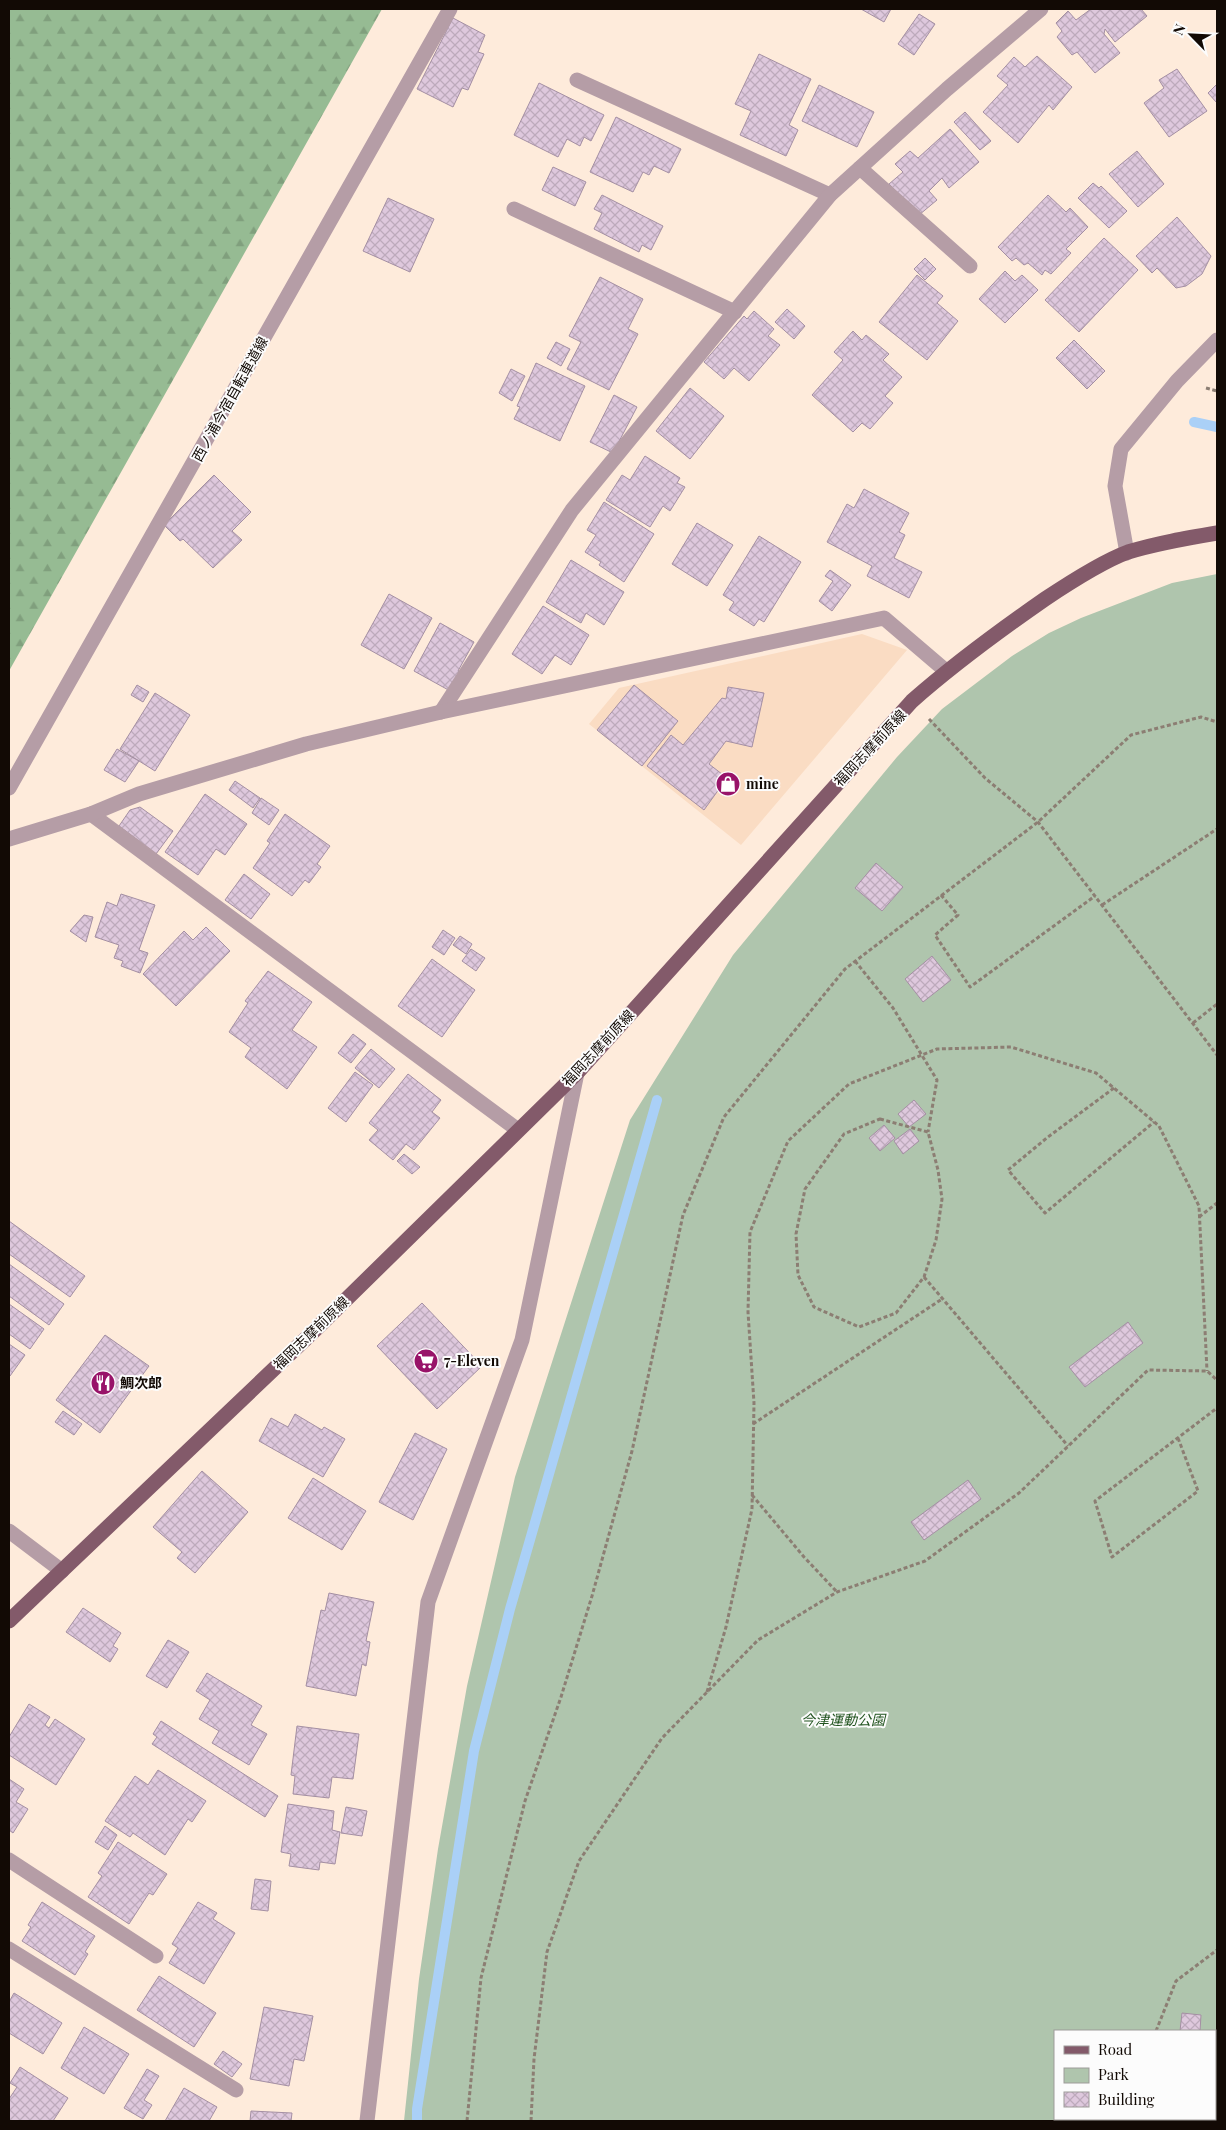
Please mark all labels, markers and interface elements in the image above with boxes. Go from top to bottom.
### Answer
north arrow [1166,10,1216,60]
text: N [1168,21,1189,38]
street label: 西ノ浦今宿自転車道線 [187,333,272,465]
street label: 福岡志摩前原線 [829,705,910,790]
shop icon: mine [715,771,741,797]
place label: mine [746,774,779,793]
street label: 福岡志摩前原線 [557,1005,638,1090]
street label: 福岡志摩前原線 [269,1292,352,1374]
supermarket icon: 7-Eleven [413,1348,439,1374]
place label: 7-Eleven [444,1351,500,1370]
restaurant icon: 鯛次郎 [90,1370,116,1396]
place label: 鯛次郎 [120,1373,162,1392]
park label: 今津運動公園 [801,1710,887,1729]
legend [1054,2030,1216,2120]
text: Road [1098,2039,1132,2059]
text: Park [1098,2064,1130,2084]
text: Building [1098,2089,1155,2109]

